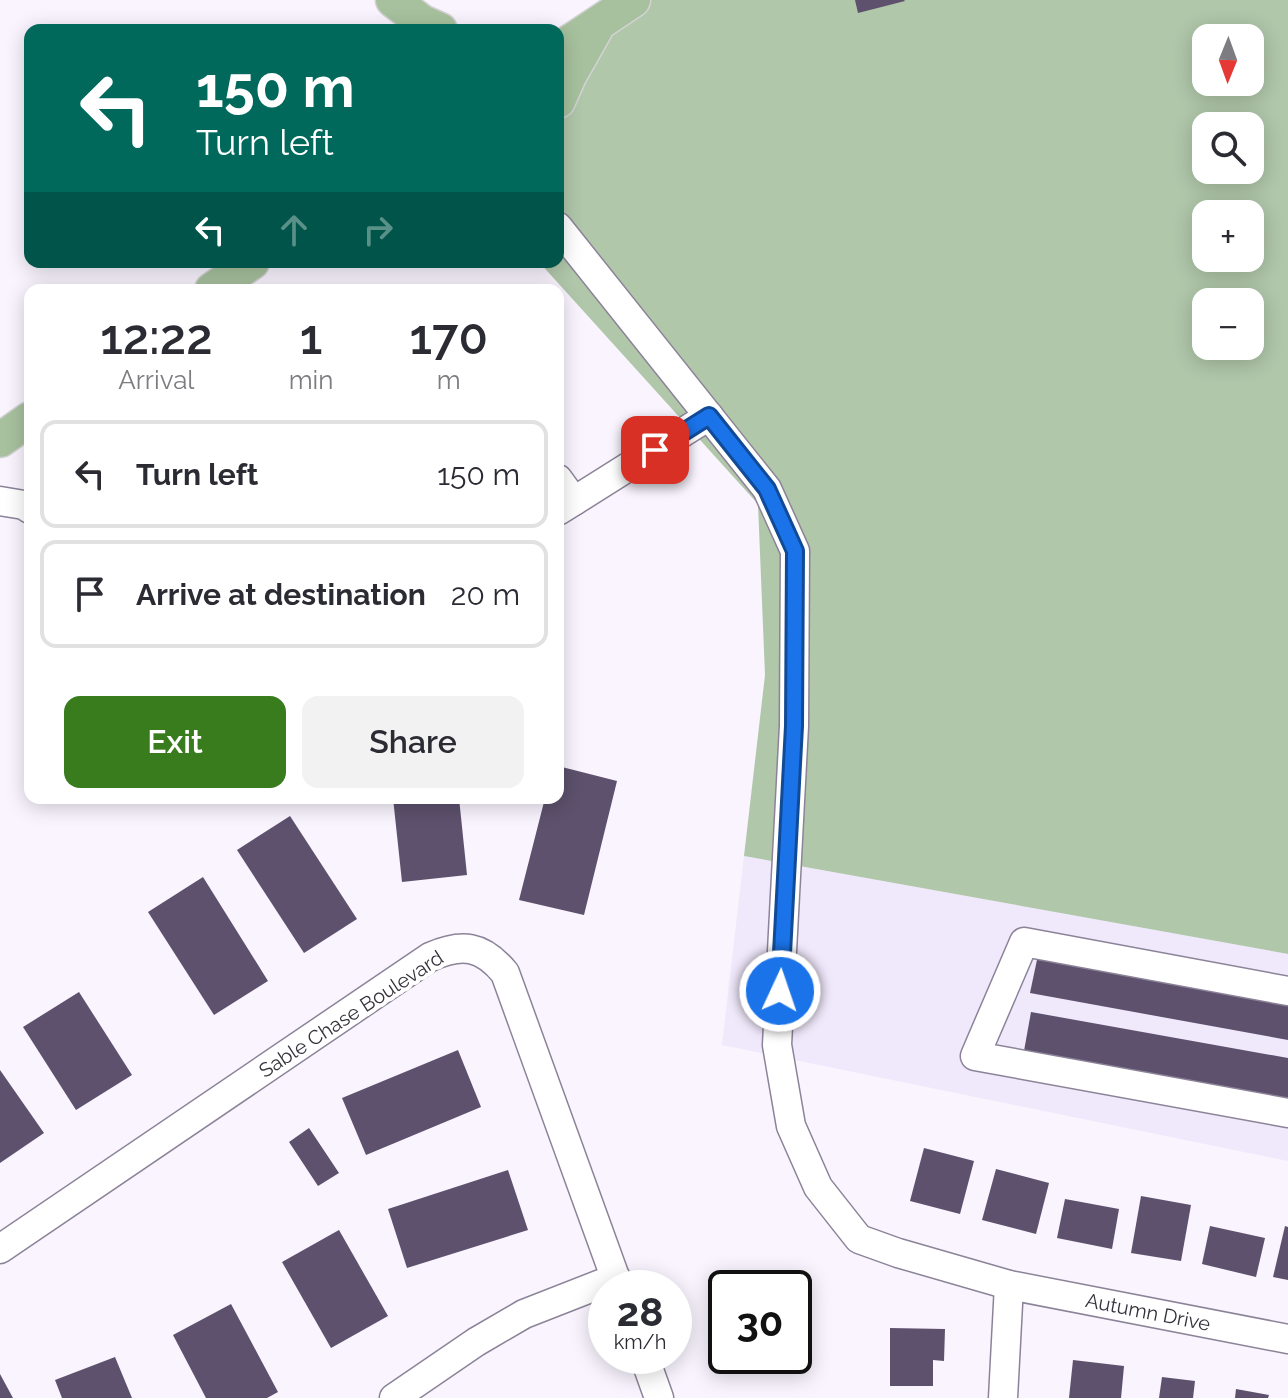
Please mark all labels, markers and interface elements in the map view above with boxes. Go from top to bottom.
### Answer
north arrow [1192,24,1264,96]
map controls [1192,24,1264,360]
text: 150 m [196,54,355,120]
icon: left [64,56,168,160]
button: search [1192,112,1264,184]
text: Turn left [196,121,334,163]
button: + [1192,200,1264,272]
icon: left [188,208,232,252]
icon: ahead [272,208,316,252]
icon: right [356,208,400,252]
button: − [1192,288,1264,360]
text: 12:22 [100,309,213,365]
text: 1 [300,309,322,365]
text: 170 [409,309,488,365]
text: Arrival [118,365,194,395]
text: min [289,365,333,395]
text: m [437,365,461,395]
pin [621,416,689,484]
icon: arrive [633,428,677,472]
icon: left [68,452,112,496]
text: Turn left [136,457,258,492]
text: 150 m [437,457,520,492]
icon: arrive [68,572,112,616]
text: Arrive at destination [136,577,426,612]
text: 20 m [451,577,520,612]
button: Exit [64,696,286,788]
button: Share [302,696,524,788]
street label: Sable Chase Boulevard [254,945,448,1083]
position arrow [738,949,822,1033]
speed limit sign: 30 [708,1270,812,1374]
text: 28 [617,1288,663,1335]
street label: Autumn Drive [1084,1288,1213,1336]
text: km/h [614,1330,666,1354]

